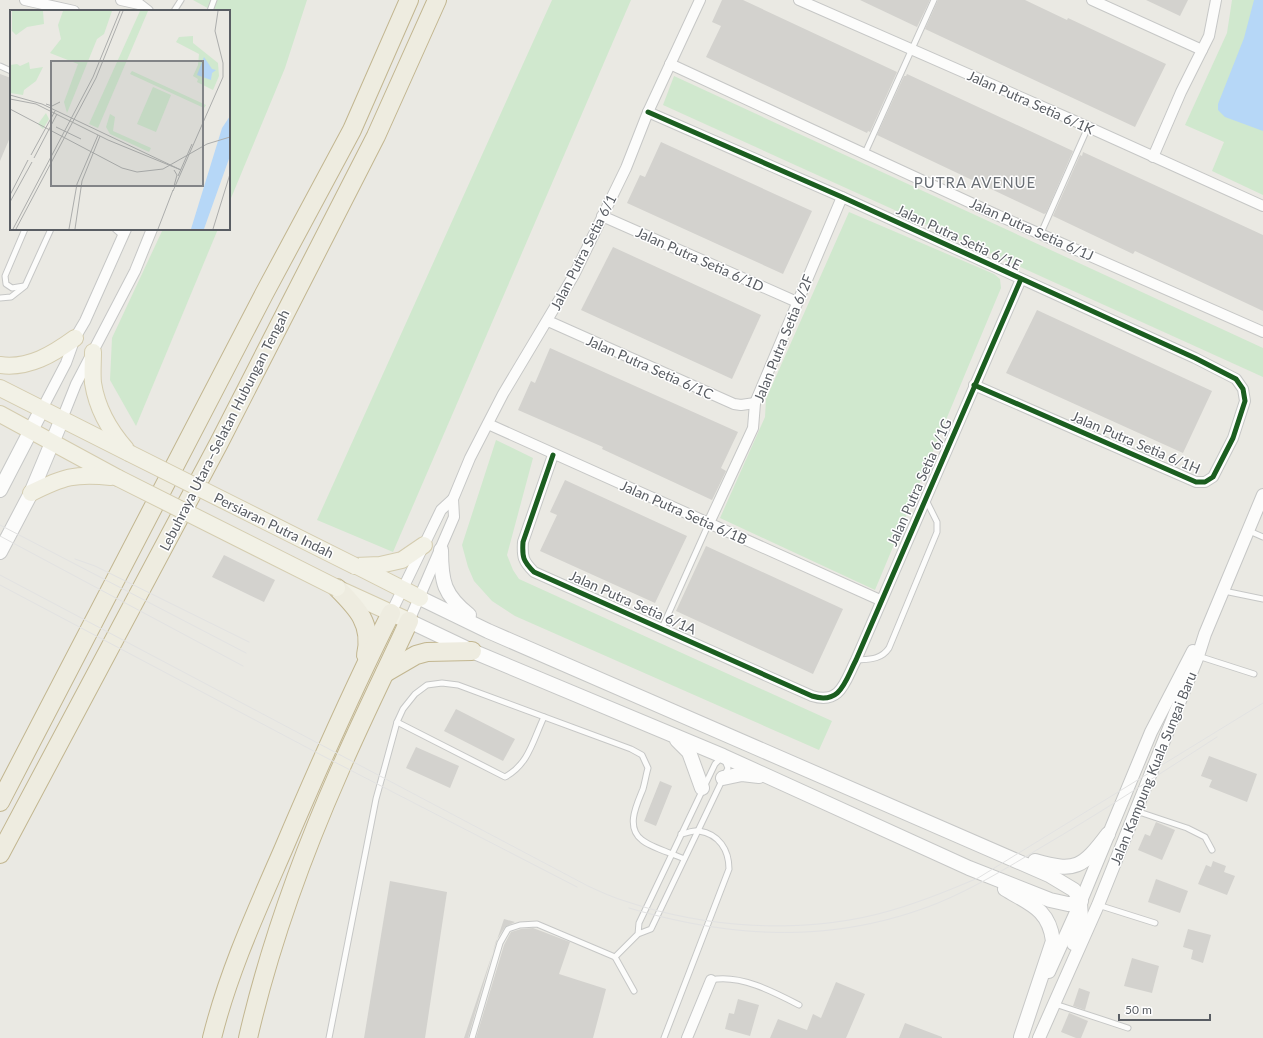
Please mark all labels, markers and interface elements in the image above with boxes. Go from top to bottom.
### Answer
inset map [10,10,230,230]
street label: Jalan Putra Setia 6/1K [965,66,1098,138]
district label: PUTRA AVENUE [914,173,1036,191]
street label: Jalan Putra Setia 6/1 [546,191,620,313]
street label: Jalan Putra Setia 6/1J [968,194,1096,264]
street label: Jalan Putra Setia 6/1E [894,201,1024,273]
street label: Jalan Putra Setia 6/1D [633,223,767,295]
street label: Jalan Putra Setia 6/2F [750,272,816,404]
street label: Lebuhraya Utara–Selatan Hubungan Tengah [155,307,293,553]
street label: Jalan Putra Setia 6/1C [584,331,717,403]
street label: Jalan Putra Setia 6/1H [1069,407,1203,477]
street label: Jalan Putra Setia 6/1G [883,416,955,548]
street label: Jalan Putra Setia 6/1B [618,476,750,548]
street label: Persiaran Putra Indah [211,489,337,561]
street label: Jalan Putra Setia 6/1A [567,566,700,638]
street label: Jalan Kampung Kuala Sungai Baru [1106,669,1200,867]
scale bar [1119,996,1210,1022]
text: 50 m [1125,1002,1152,1017]

